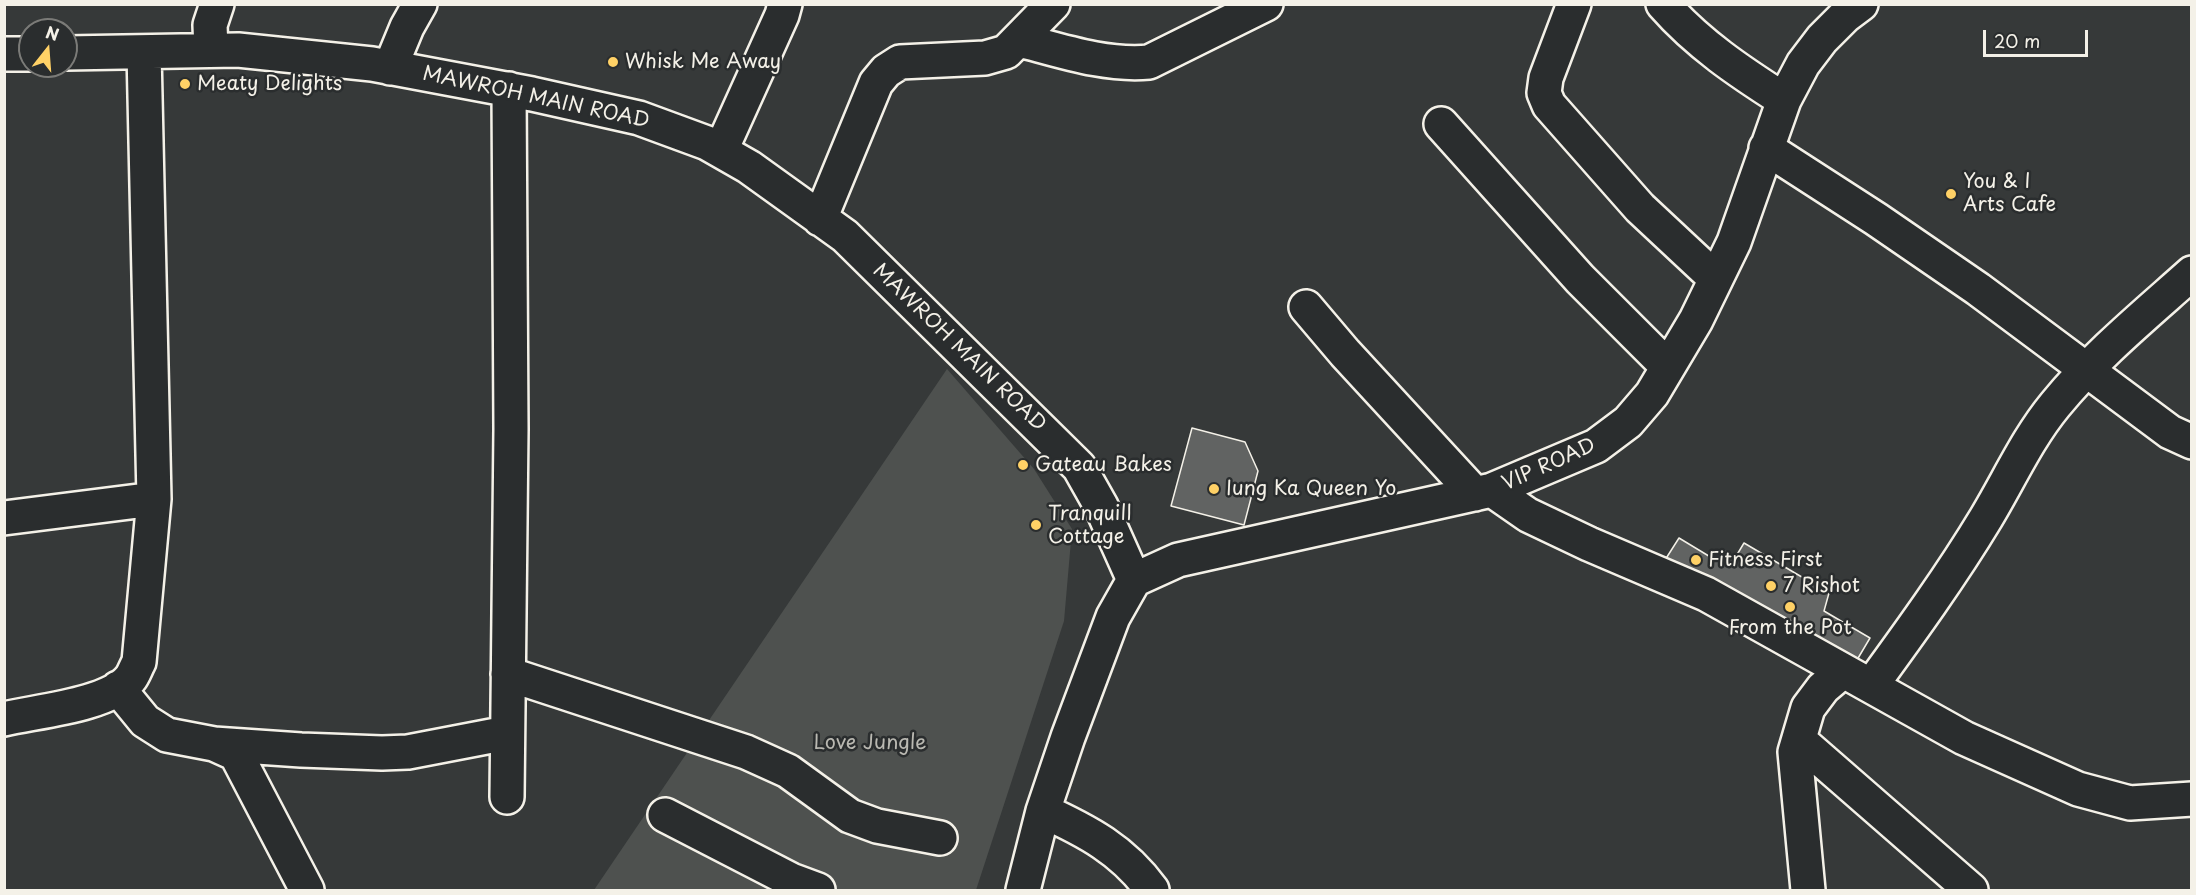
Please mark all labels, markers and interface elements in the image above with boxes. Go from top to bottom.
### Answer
north arrow [18,18,78,78]
scale bar [1986,18,2091,56]
text: N [43,19,62,46]
text: 20 m [1994,27,2040,54]
place label: Whisk Me Away [625,50,781,74]
marker: Whisk Me Away [606,55,620,69]
street label: MAWROH MAIN ROAD [420,62,652,134]
place label: Meaty Delights [197,72,342,96]
marker: Meaty Delights [178,77,192,91]
place label: You & I Arts Cafe [1963,170,2056,217]
marker: You & I Arts Cafe [1944,187,1958,201]
street label: MAWROH MAIN ROAD [868,259,1050,437]
street label: VIP ROAD [1499,434,1599,496]
place label: Gateau Bakes [1035,453,1172,477]
marker: Gateau Bakes [1016,458,1030,472]
place label: Iung Ka Queen Yo [1226,477,1396,501]
marker: Iung Ka Queen Yo [1207,482,1221,496]
place label: Tranquill Cottage [1048,502,1132,549]
marker: Tranquill Cottage [1029,518,1043,532]
place label: Fitness First [1708,548,1822,572]
marker: Fitness First [1689,553,1703,567]
place label: 7 Rishot [1783,574,1860,598]
marker: 7 Rishot [1764,579,1778,593]
marker: From the Pot [1783,600,1797,614]
place label: From the Pot [1728,616,1852,640]
park label: Love Jungle [813,731,927,755]

